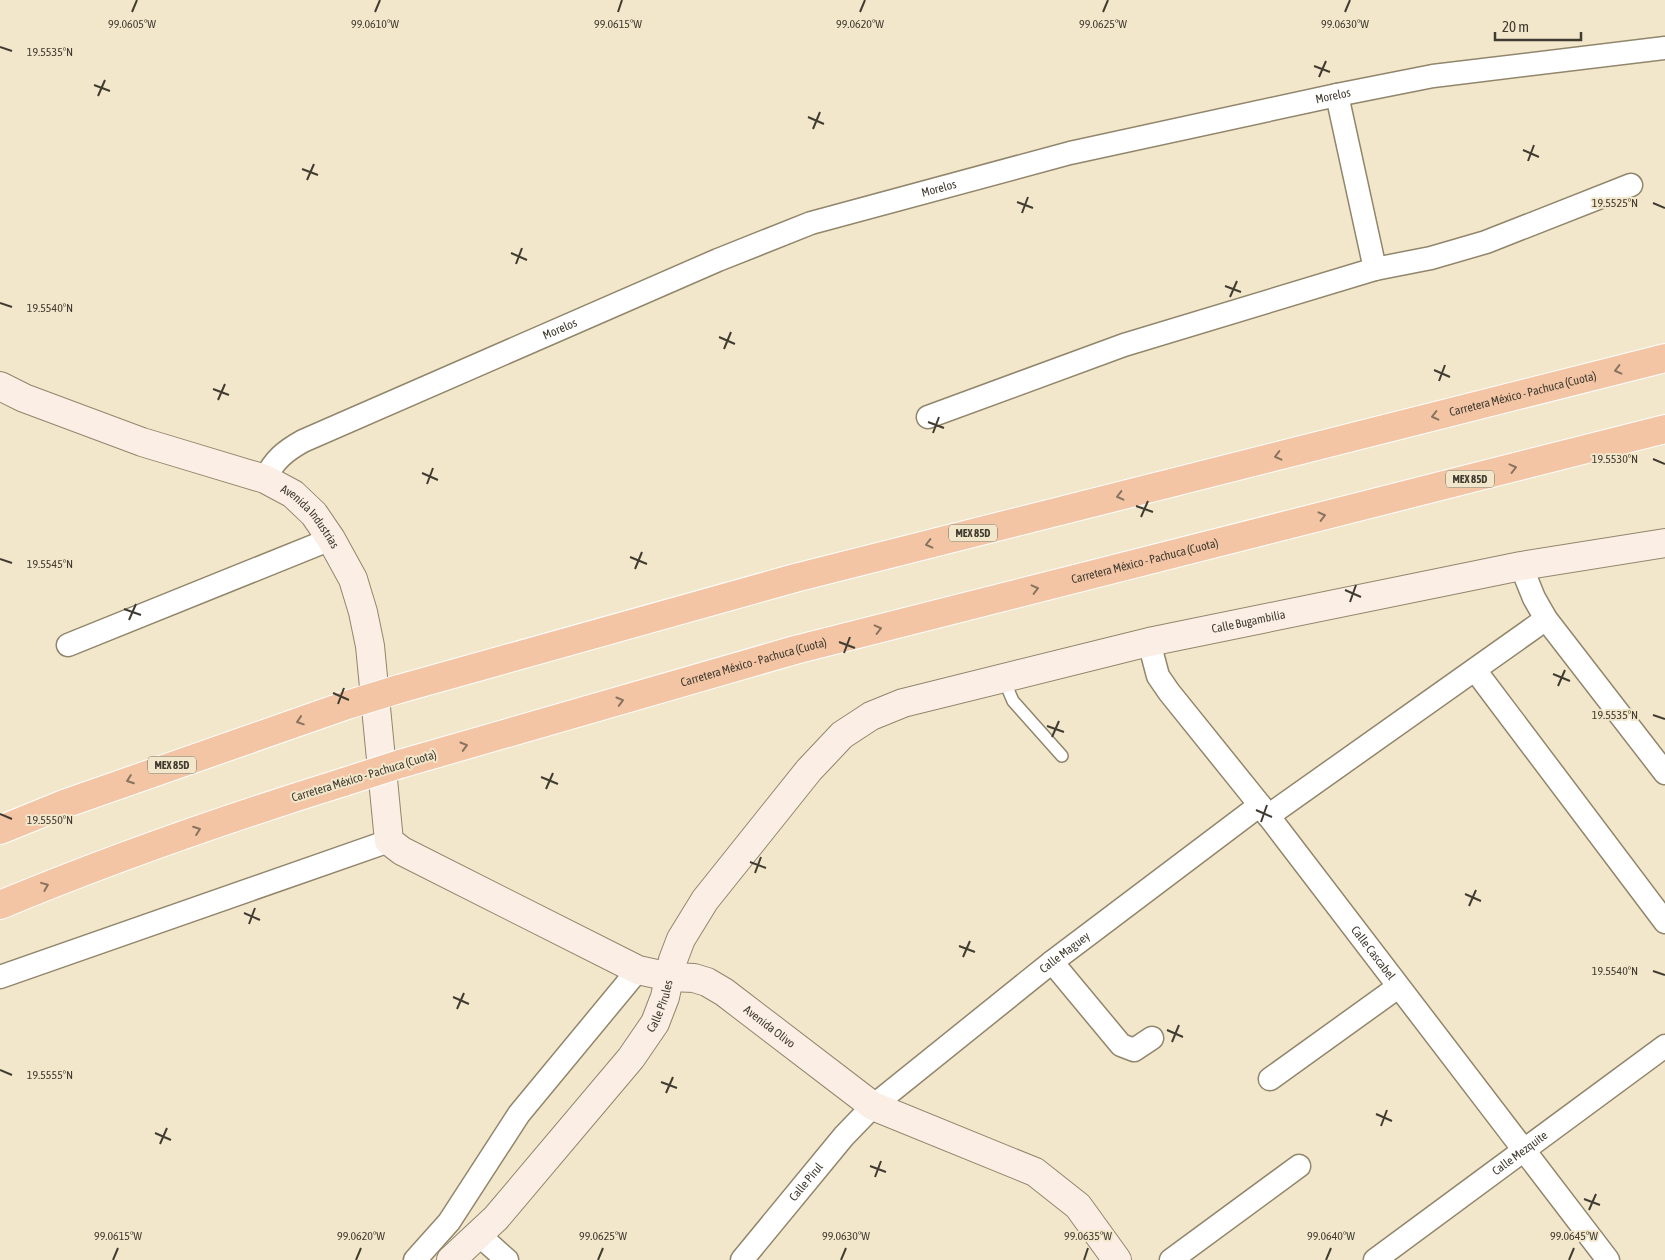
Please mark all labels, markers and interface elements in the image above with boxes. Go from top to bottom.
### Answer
scale bar [1495,10,1581,42]
text: 99.0605°W [108,17,156,31]
text: 99.0610°W [351,17,399,31]
text: 99.0615°W [594,17,642,31]
text: 99.0620°W [836,17,884,31]
text: 99.0625°W [1079,17,1127,31]
text: 99.0630°W [1321,17,1369,31]
text: 20 m [1502,18,1529,35]
text: 19.5535°N [27,45,73,59]
street label: Morelos [1314,85,1352,107]
street label: Morelos [920,177,958,200]
text: 19.5525°N [1592,196,1638,210]
text: 19.5540°N [27,301,73,315]
street label: Morelos [541,315,579,343]
one-way arrow [1613,364,1622,375]
street label: Carretera México - Pachuca (Cuota) [1448,369,1598,419]
one-way arrow [1431,410,1440,421]
one-way arrow [1273,450,1282,461]
text: 19.5530°N [1592,452,1638,466]
one-way arrow [1509,463,1517,473]
road number: MEX 85D [1446,470,1494,488]
street label: Avenida Industrias [278,482,342,551]
one-way arrow [1117,490,1125,500]
one-way arrow [1317,512,1325,522]
road number: MEX 85D [949,524,997,542]
street label: Carretera México - Pachuca (Cuota) [1070,536,1220,587]
one-way arrow [924,538,933,549]
text: 19.5545°N [27,557,73,571]
one-way arrow [1031,584,1040,595]
street label: Calle Bugambilia [1210,607,1287,636]
one-way arrow [873,624,882,635]
street label: Carretera México - Pachuca (Cuota) [679,635,828,690]
one-way arrow [616,696,624,706]
text: 19.5535°N [1592,708,1638,722]
one-way arrow [297,715,305,725]
one-way arrow [460,741,468,752]
street label: Carretera México - Pachuca (Cuota) [290,747,438,805]
road number: MEX 85D [148,756,196,774]
one-way arrow [127,774,135,784]
text: 19.5550°N [27,813,73,827]
one-way arrow [193,825,201,835]
one-way arrow [40,882,49,892]
street label: Calle Cascabel [1348,923,1399,983]
street label: Calle Maguey [1037,929,1093,976]
text: 19.5540°N [1592,964,1638,978]
street label: Calle Pirules [644,979,675,1035]
street label: Avenida Olivo [741,1003,798,1051]
text: 19.5555°N [27,1068,73,1082]
street label: Calle Mezquite [1489,1128,1550,1178]
street label: Calle Pirul [786,1159,826,1204]
text: 99.0615°W [94,1229,142,1243]
text: 99.0620°W [337,1229,385,1243]
text: 99.0625°W [579,1229,627,1243]
text: 99.0630°W [822,1229,870,1243]
text: 99.0635°W [1064,1229,1112,1243]
text: 99.0640°W [1307,1229,1355,1243]
text: 99.0645°W [1550,1229,1598,1243]

